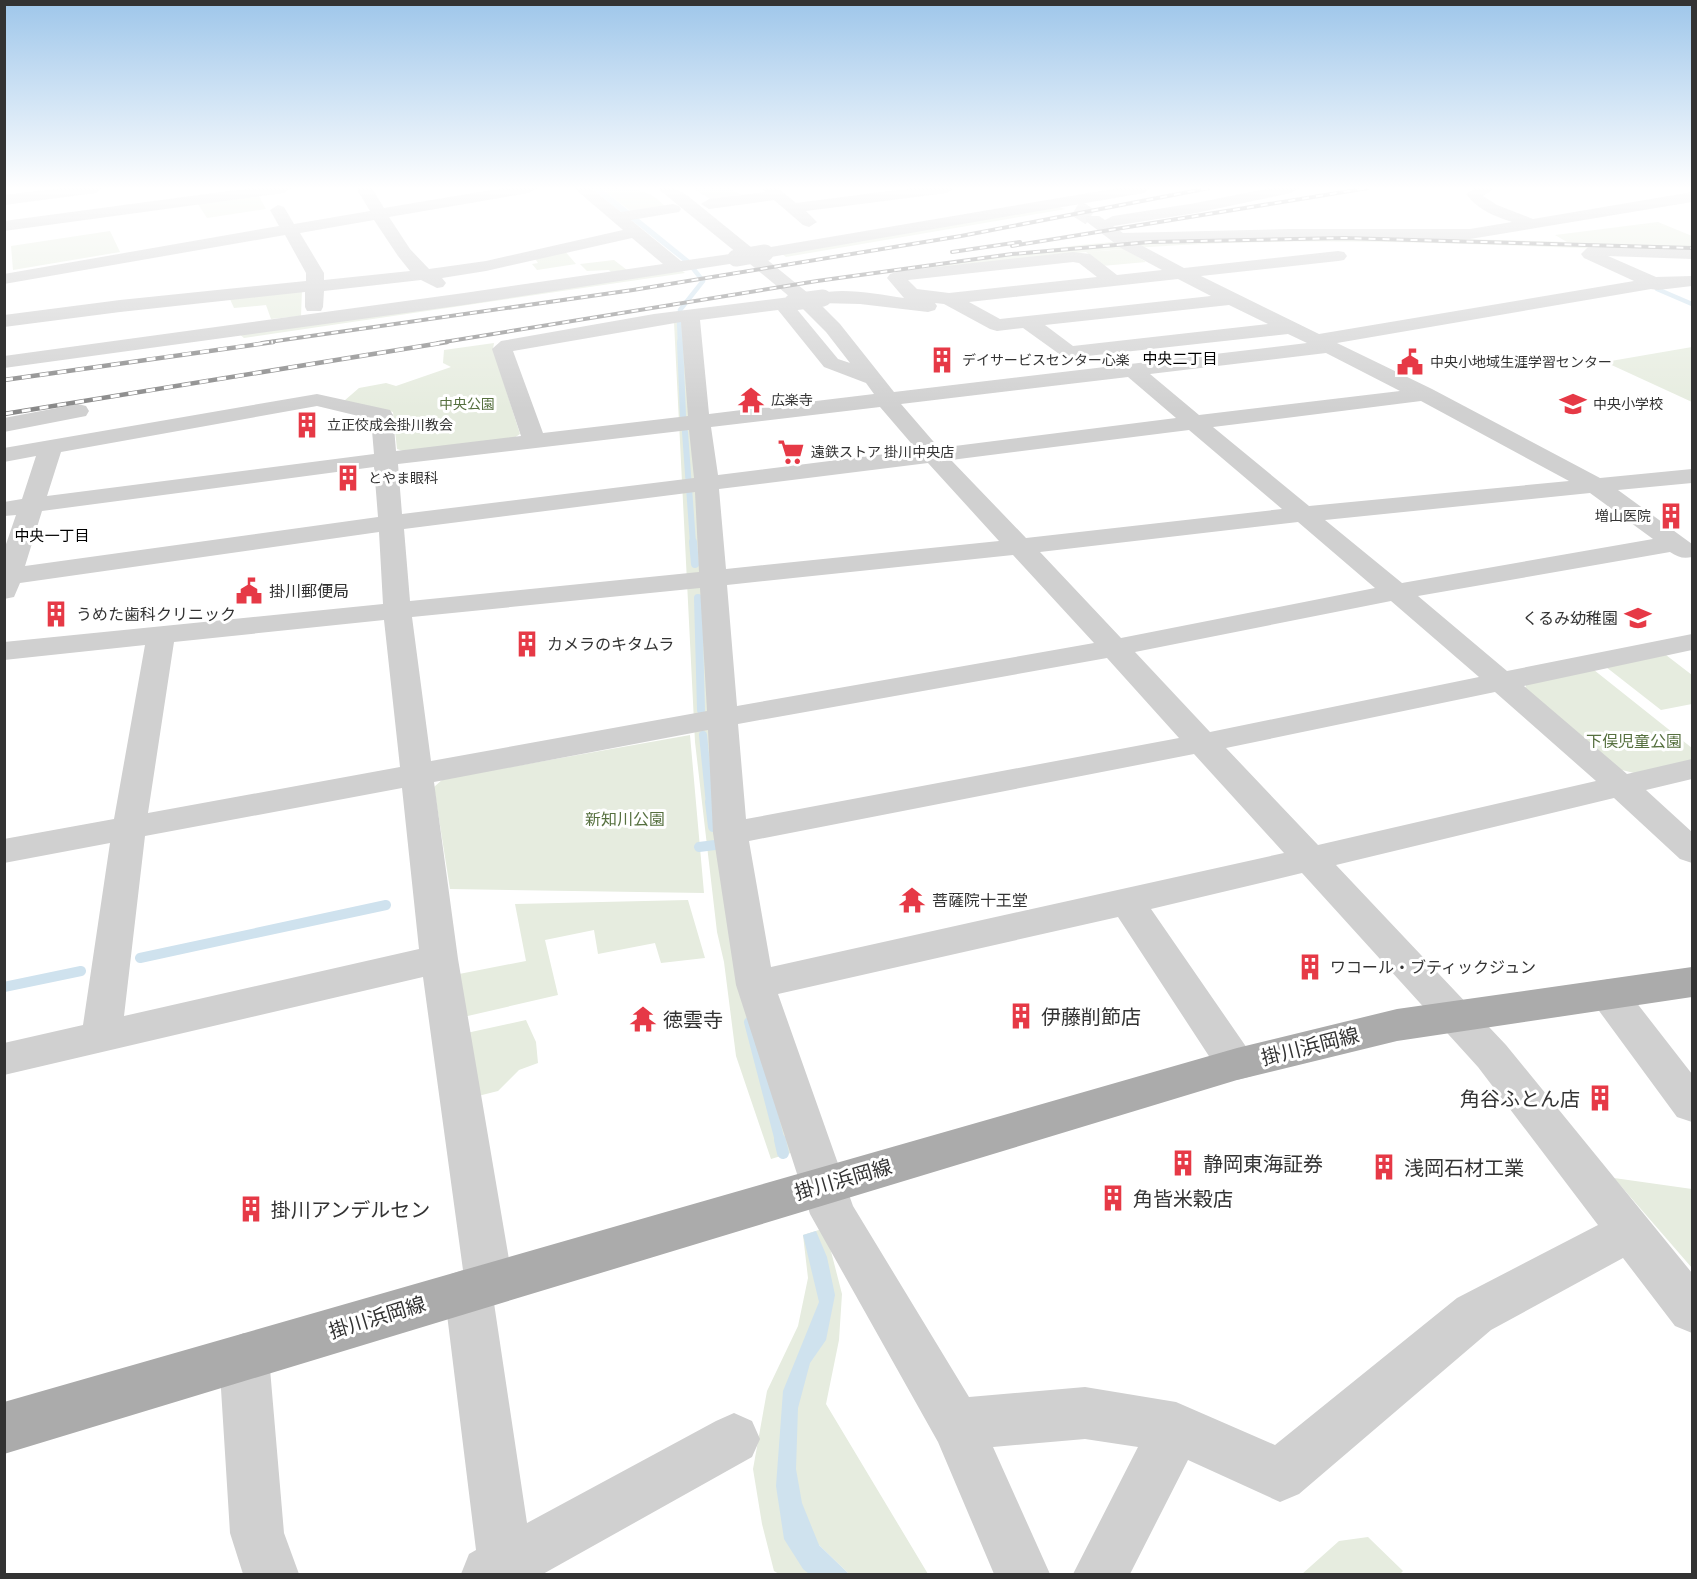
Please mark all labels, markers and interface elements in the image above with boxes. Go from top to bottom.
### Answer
building icon: デイサービスセンター心楽 [927,345,957,375]
public building icon: 中央小地域生涯学習センター [1395,347,1425,377]
district label: 中央二丁目 [1142,349,1218,368]
place label: デイサービスセンター心楽 [962,351,1130,369]
place label: 中央小地域生涯学習センター [1430,353,1612,371]
temple icon: 広楽寺 [736,385,766,415]
school or university icon: 中央小学校 [1558,389,1588,419]
place label: 広楽寺 [771,391,813,409]
park label: 中央公園 [439,395,495,413]
place label: 中央小学校 [1593,395,1663,413]
building icon: 立正佼成会掛川教会 [292,410,322,440]
place label: 立正佼成会掛川教会 [327,416,453,434]
supermarket icon: 遠鉄ストア 掛川中央店 [776,437,806,467]
place label: 遠鉄ストア 掛川中央店 [811,443,954,461]
building icon: とやま眼科 [333,463,363,493]
place label: とやま眼科 [368,469,438,487]
building icon: 増山医院 [1656,501,1686,531]
place label: 増山医院 [1595,507,1651,525]
district label: 中央一丁目 [14,526,90,545]
public building icon: 掛川郵便局 [234,576,264,606]
place label: 掛川郵便局 [269,581,349,601]
building icon: うめた歯科クリニック [41,599,71,629]
school or university icon: くるみ幼稚園 [1623,603,1653,633]
place label: うめた歯科クリニック [76,604,236,624]
place label: くるみ幼稚園 [1522,608,1618,628]
building icon: カメラのキタムラ [512,629,542,659]
place label: カメラのキタムラ [547,634,674,654]
park label: 下俣児童公園 [1586,731,1682,751]
park label: 新知川公園 [585,809,665,829]
temple icon: 菩薩院十王堂 [897,885,927,915]
place label: 菩薩院十王堂 [932,890,1028,910]
building icon: ワコール・ブティックジュン [1295,952,1325,982]
place label: ワコール・ブティックジュン [1330,957,1536,977]
building icon: 伊藤削節店 [1006,1001,1036,1031]
place label: 伊藤削節店 [1041,1003,1141,1030]
temple icon: 徳雲寺 [628,1004,658,1034]
place label: 徳雲寺 [663,1006,723,1033]
street label: 掛川浜岡線 [1258,1021,1362,1071]
building icon: 角谷ふとん店 [1585,1083,1615,1113]
place label: 角谷ふとん店 [1460,1085,1580,1112]
building icon: 静岡東海証券 [1168,1148,1198,1178]
place label: 静岡東海証券 [1203,1150,1323,1177]
street label: 掛川浜岡線 [791,1152,895,1206]
building icon: 浅岡石材工業 [1369,1152,1399,1182]
place label: 浅岡石材工業 [1404,1154,1524,1181]
building icon: 角皆米穀店 [1098,1183,1128,1213]
place label: 角皆米穀店 [1133,1185,1233,1212]
building icon: 掛川アンデルセン [236,1194,266,1224]
place label: 掛川アンデルセン [271,1196,430,1223]
street label: 掛川浜岡線 [325,1289,429,1345]

